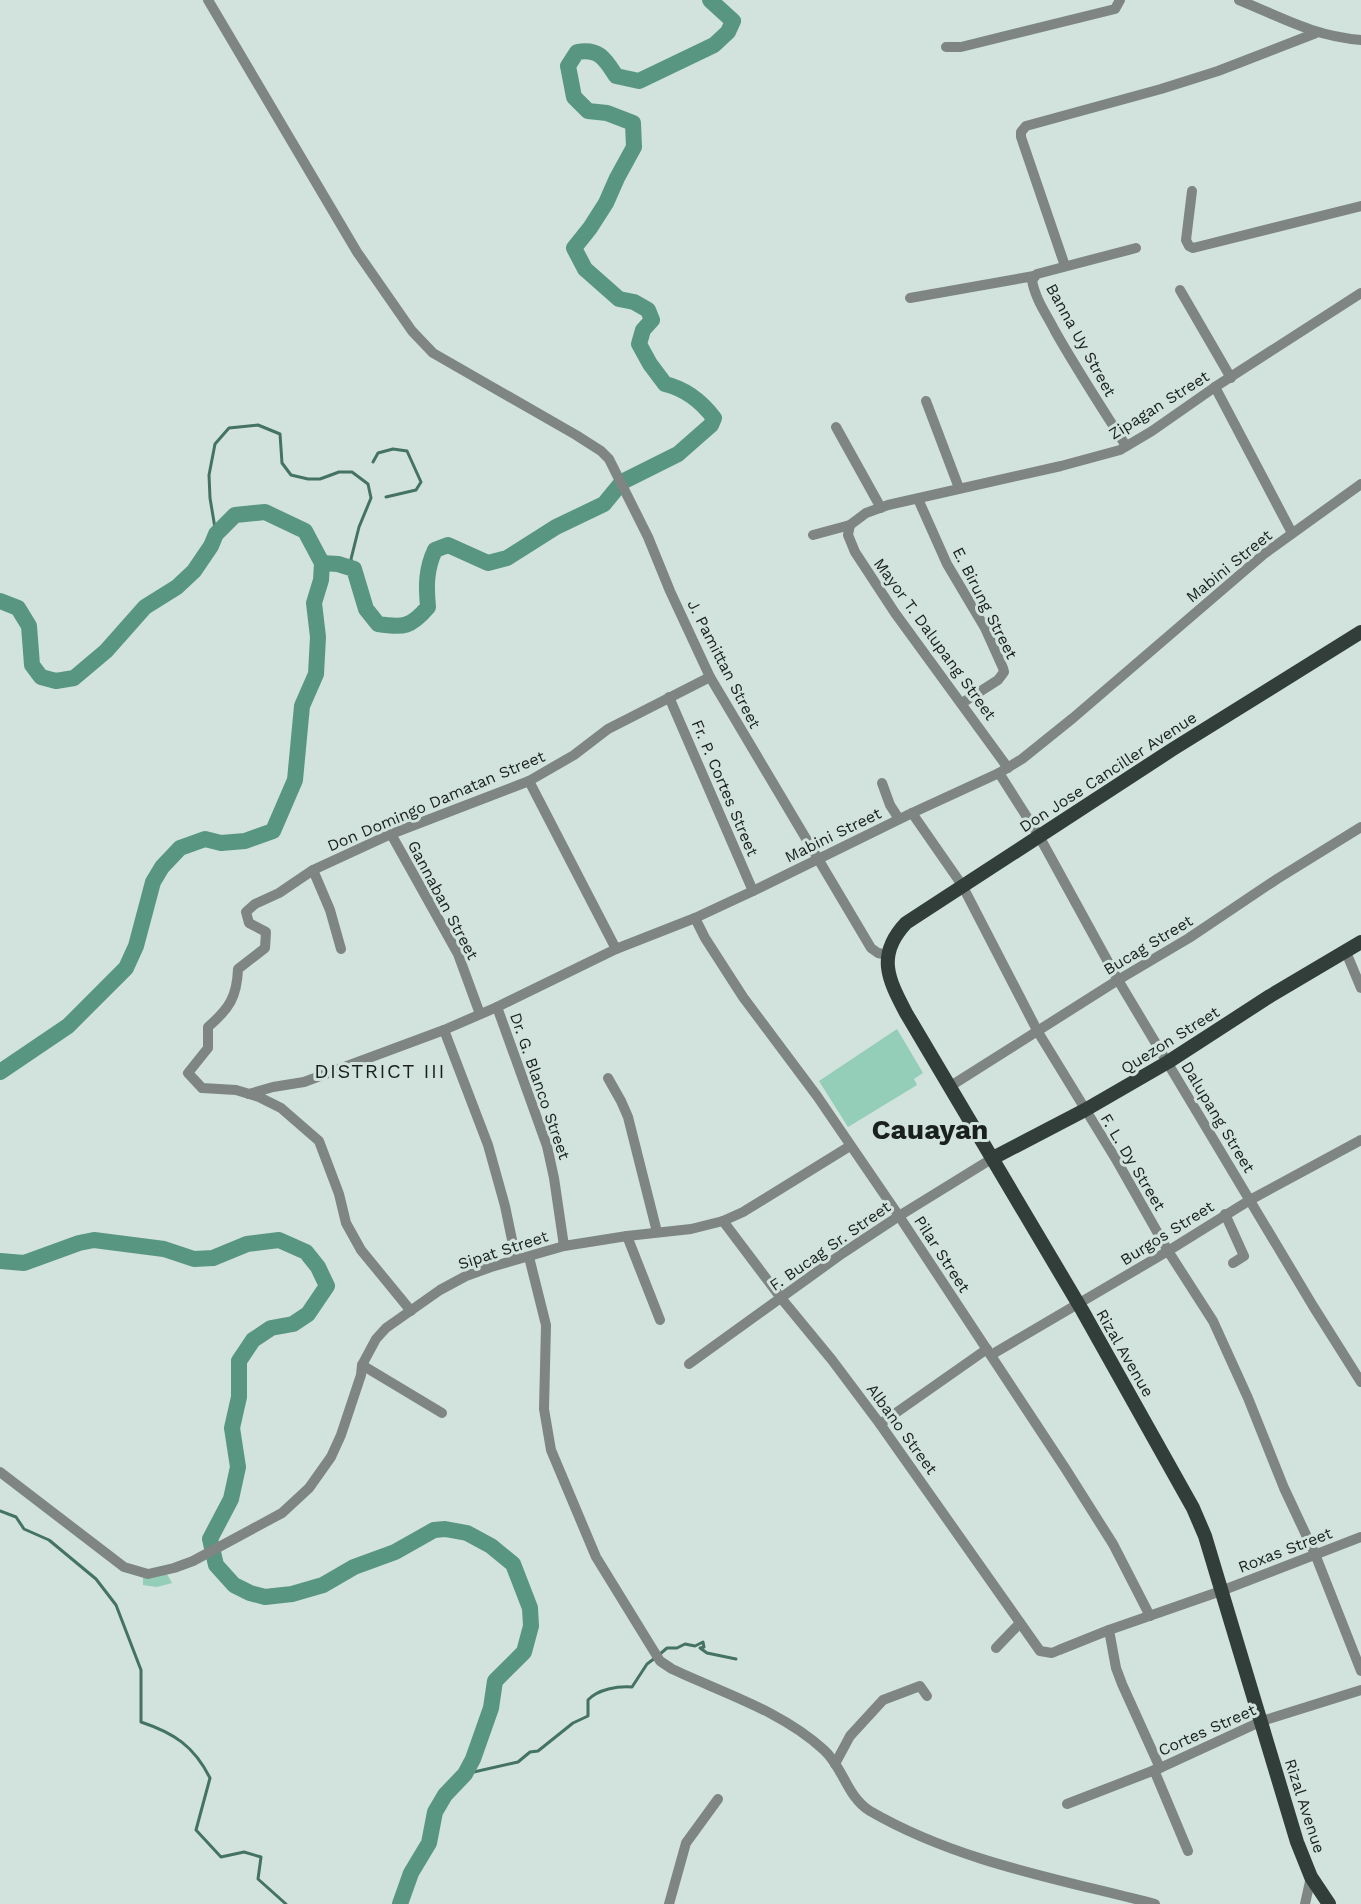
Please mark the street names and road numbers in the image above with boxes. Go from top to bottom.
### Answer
street label: Banna Uy Street [1042,280,1120,400]
street label: Zipagan Street [1105,366,1213,443]
street label: Mabini Street [1182,525,1276,606]
street label: E. Birung Street [949,544,1022,662]
street label: Mayor T. Dalupang Street [870,554,1000,724]
street label: J. Pamittan Street [683,597,765,732]
street label: Don Jose Canciller Avenue [1016,708,1200,836]
street label: Fr. P. Cortes Street [688,717,762,859]
street label: Don Domingo Damatan Street [324,746,548,856]
street label: Mabini Street [782,803,884,866]
street label: Gannaban Street [404,837,483,963]
street label: Bucag Street [1100,911,1196,979]
street label: Quezon Street [1117,1002,1223,1078]
street label: Dr. G. Blanco Street [506,1010,574,1162]
street label: Dalupang Street [1177,1058,1259,1176]
street label: F. L. Dy Street [1097,1110,1170,1214]
street label: F. Bucag Sr. Street [766,1197,894,1295]
street label: Burgos Street [1117,1197,1217,1269]
street label: Pilar Street [910,1212,974,1296]
street label: Sipat Street [456,1226,551,1273]
street label: Rizal Avenue [1092,1306,1158,1400]
street label: Albano Street [863,1380,941,1478]
street label: Roxas Street [1235,1523,1335,1577]
street label: Cortes Street [1155,1700,1259,1760]
street label: Rizal Avenue [1281,1756,1329,1856]

